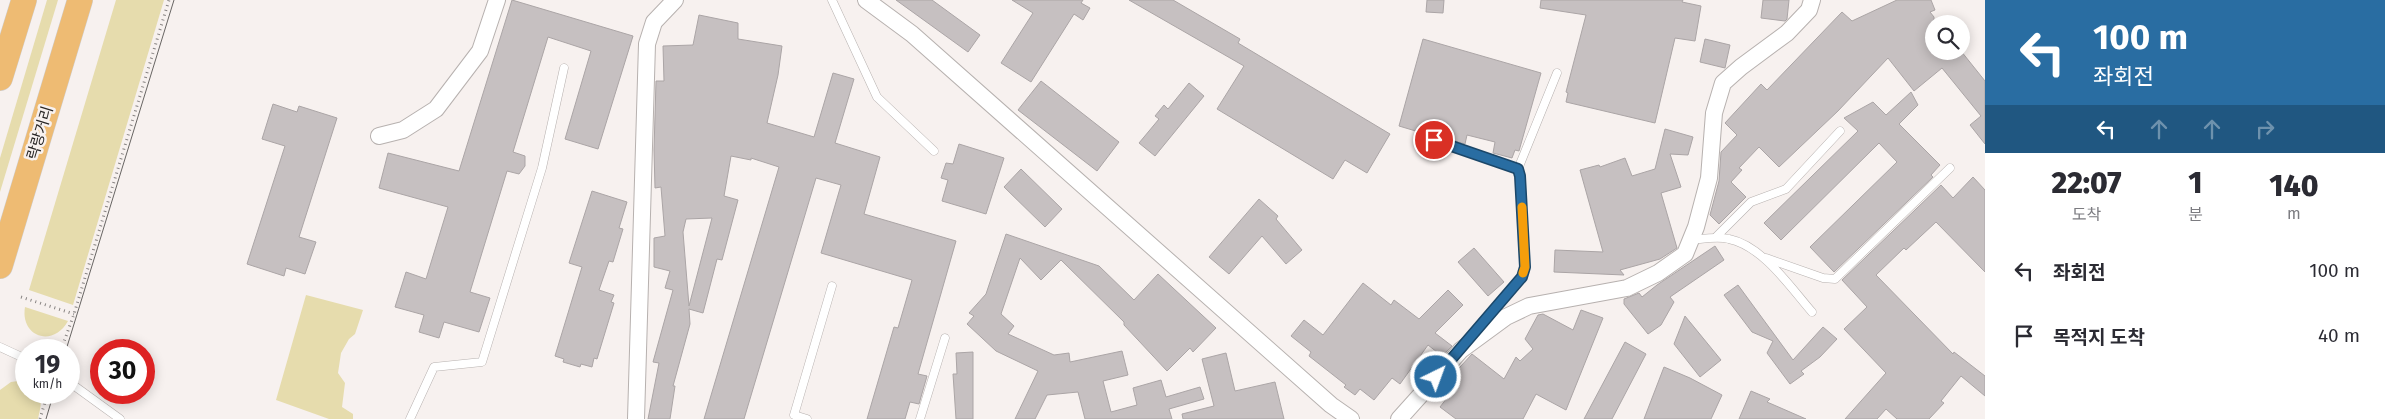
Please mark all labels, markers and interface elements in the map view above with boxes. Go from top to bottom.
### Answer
map controls [1925,15,1970,60]
button: search [1925,15,1970,60]
text: 100 m [2093,16,2188,58]
icon: left [2010,20,2075,85]
text: 좌회전 [2093,63,2154,90]
street label: 락랑거리 [23,104,57,162]
icon: left [2092,115,2120,143]
icon: ahead [2145,115,2173,143]
icon: ahead [2198,115,2226,143]
icon: right [2251,115,2279,143]
pin [1413,119,1455,161]
icon: arrive [1420,126,1448,154]
text: 22:07 [2051,165,2122,201]
text: 1 [2188,165,2203,201]
text: 140 [2269,168,2319,204]
text: m [2287,204,2301,223]
text: 도착 [2072,205,2101,224]
text: 분 [2188,205,2203,224]
icon: left [2010,257,2038,285]
text: 100 m [2309,259,2360,282]
text: 좌회전 [2053,261,2105,284]
icon: arrive [2010,322,2038,350]
text: 40 m [2318,324,2360,347]
text: 목적지 도착 [2053,326,2145,349]
speed limit sign: 30 [90,339,155,404]
text: 19 [35,350,60,380]
position arrow [1409,350,1461,402]
text: km/h [33,377,62,391]

